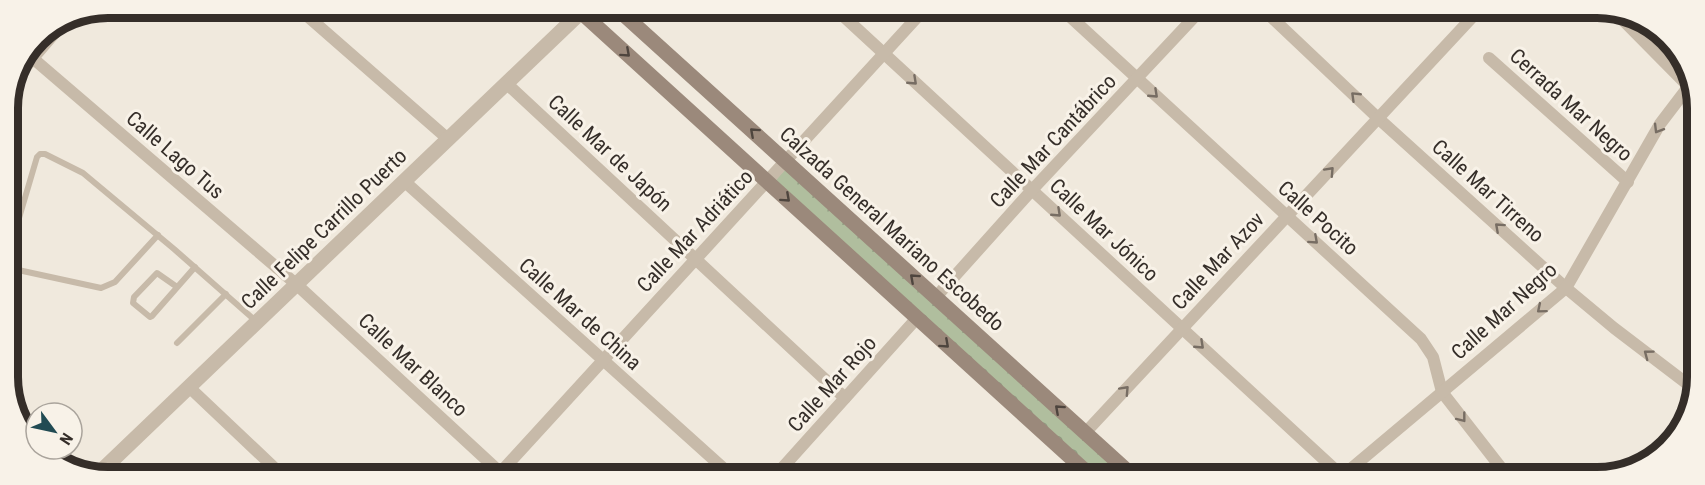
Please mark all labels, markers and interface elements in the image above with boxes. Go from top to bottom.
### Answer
street label: Cerrada Mar Negro [1505,44,1637,166]
one-way arrow [619,46,630,57]
street label: Calle Mar Cantábrico [985,69,1121,213]
one-way arrow [907,74,917,85]
one-way arrow [1148,87,1158,98]
street label: Calle Mar de Japón [543,90,677,216]
one-way arrow [1351,92,1361,103]
street label: Calle Lago Tus [121,106,229,204]
street label: Calzada General Mariano Escobedo [775,122,1009,336]
one-way arrow [1653,123,1665,133]
one-way arrow [751,129,762,140]
street label: Calle Mar Tirreno [1427,135,1549,247]
street label: Calle Felipe Carrillo Puerto [236,144,412,314]
street label: Calle Mar Adriático [632,165,758,297]
one-way arrow [1322,167,1333,178]
street label: Calle Mar Jónico [1045,174,1163,286]
street label: Calle Pocito [1273,176,1363,260]
one-way arrow [779,191,789,202]
one-way arrow [1050,206,1061,217]
street label: Calle Mar Azov [1167,207,1269,315]
one-way arrow [1495,223,1506,234]
one-way arrow [1307,233,1317,244]
street label: Calle Mar de China [514,253,646,375]
street label: Calle Mar Negro [1446,257,1562,365]
one-way arrow [911,274,921,285]
one-way arrow [1537,301,1548,312]
street label: Calle Mar Blanco [354,308,472,422]
street label: Calle Mar Rojo [783,331,881,437]
one-way arrow [939,337,949,348]
one-way arrow [1194,338,1204,349]
one-way arrow [1643,350,1654,361]
one-way arrow [1118,386,1129,397]
north arrow [24,401,84,461]
one-way arrow [1055,405,1065,416]
one-way arrow [1455,411,1466,422]
text: N [56,430,77,448]

